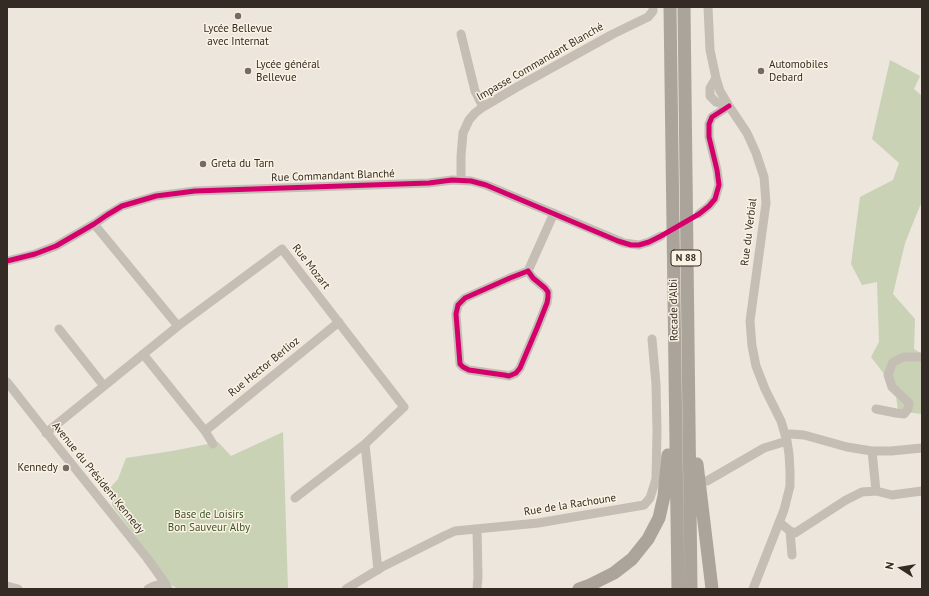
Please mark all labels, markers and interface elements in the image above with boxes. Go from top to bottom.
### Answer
marker: Lycée Bellevue avec Internat [233,11,243,21]
street label: Impasse Commandant Blanché [474,20,606,104]
place label: Lycée Bellevue avec Internat [204,22,272,48]
place label: Lycée général Bellevue [256,58,320,84]
place label: Automobiles Debard [769,58,828,84]
marker: Lycée général Bellevue [243,66,253,76]
marker: Automobiles Debard [756,66,766,76]
place label: Greta du Tarn [211,157,274,171]
marker: Greta du Tarn [198,159,208,169]
street label: Rue Commandant Blanché [271,167,395,185]
street label: Rue du Verbial [738,197,760,267]
street label: Rue Mozart [289,242,333,292]
road number: N 88 [671,250,701,266]
street label: Rocade d'Albi [667,279,681,341]
street label: Rue Hector Berlioz [226,334,302,400]
street label: Avenue du Président Kennedy [49,420,147,536]
place label: Kennedy [18,461,58,475]
marker: Kennedy [61,463,71,473]
street label: Rue de la Rachoune [523,491,617,519]
park label: Base de Loisirs Bon Sauveur Alby [168,508,250,534]
north arrow [881,548,921,588]
text: N [882,561,897,571]

